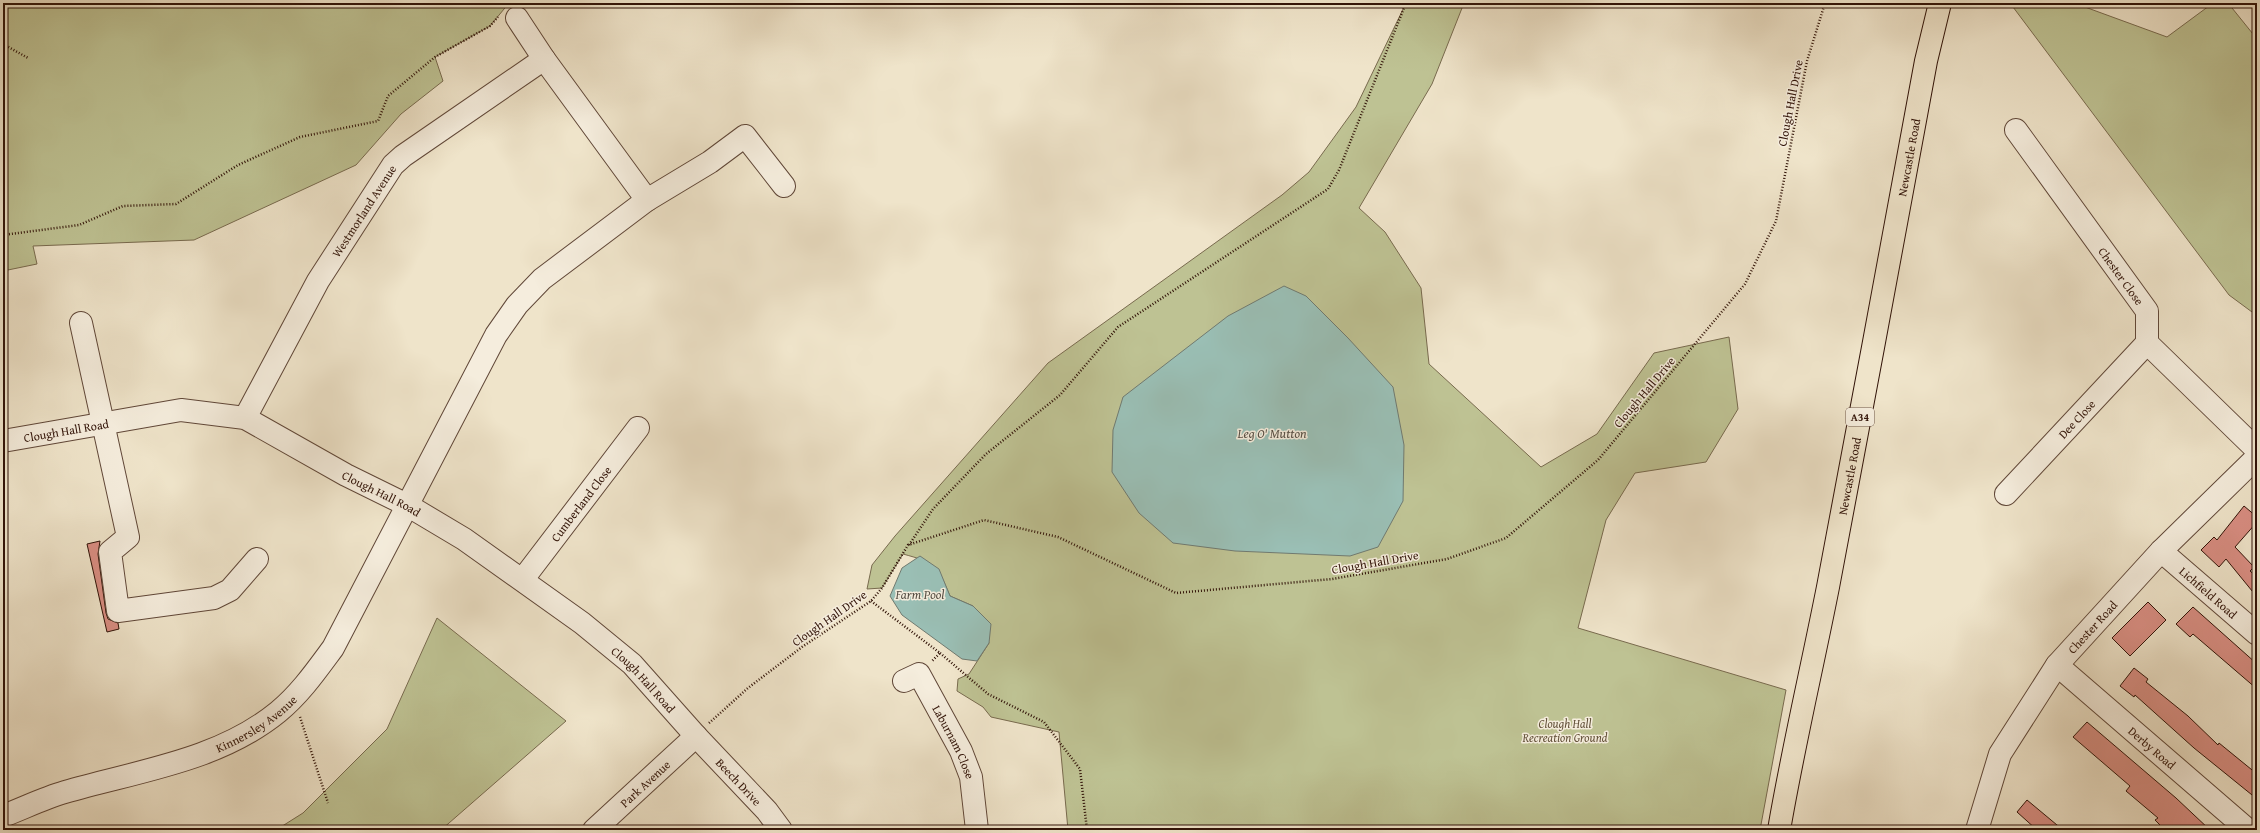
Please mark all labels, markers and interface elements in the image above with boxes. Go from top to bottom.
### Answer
street label: Clough Hall Drive [1773,58,1807,148]
street label: Newcastle Road [1893,116,1924,198]
street label: Westmorland Avenue [327,161,400,260]
street label: Chester Close [2095,243,2148,308]
street label: Clough Hall Drive [1609,353,1679,431]
street label: Dee Close [2054,395,2099,442]
road number: A34 [1846,408,1874,426]
street label: Clough Hall Road [22,414,111,446]
water label: Leg O' Mutton [1236,424,1307,443]
street label: Newcastle Road [1833,435,1865,516]
street label: Cumberland Close [546,462,615,545]
street label: Clough Hall Road [339,466,425,520]
street label: Clough Hall Drive [1330,546,1420,578]
street label: Lichfield Road [2176,562,2242,622]
water label: Farm Pool [894,585,945,604]
street label: Clough Hall Drive [788,586,870,650]
street label: Chester Road [2063,596,2121,657]
street label: Clough Hall Road [608,642,680,716]
street label: Kinnersley Avenue [213,691,300,756]
street label: Laburnam Close [929,702,979,781]
park label: Clough Hall Recreation Ground [1522,715,1608,746]
street label: Derby Road [2125,722,2180,773]
street label: Beech Drive [712,754,766,809]
street label: Park Avenue [616,755,674,811]

